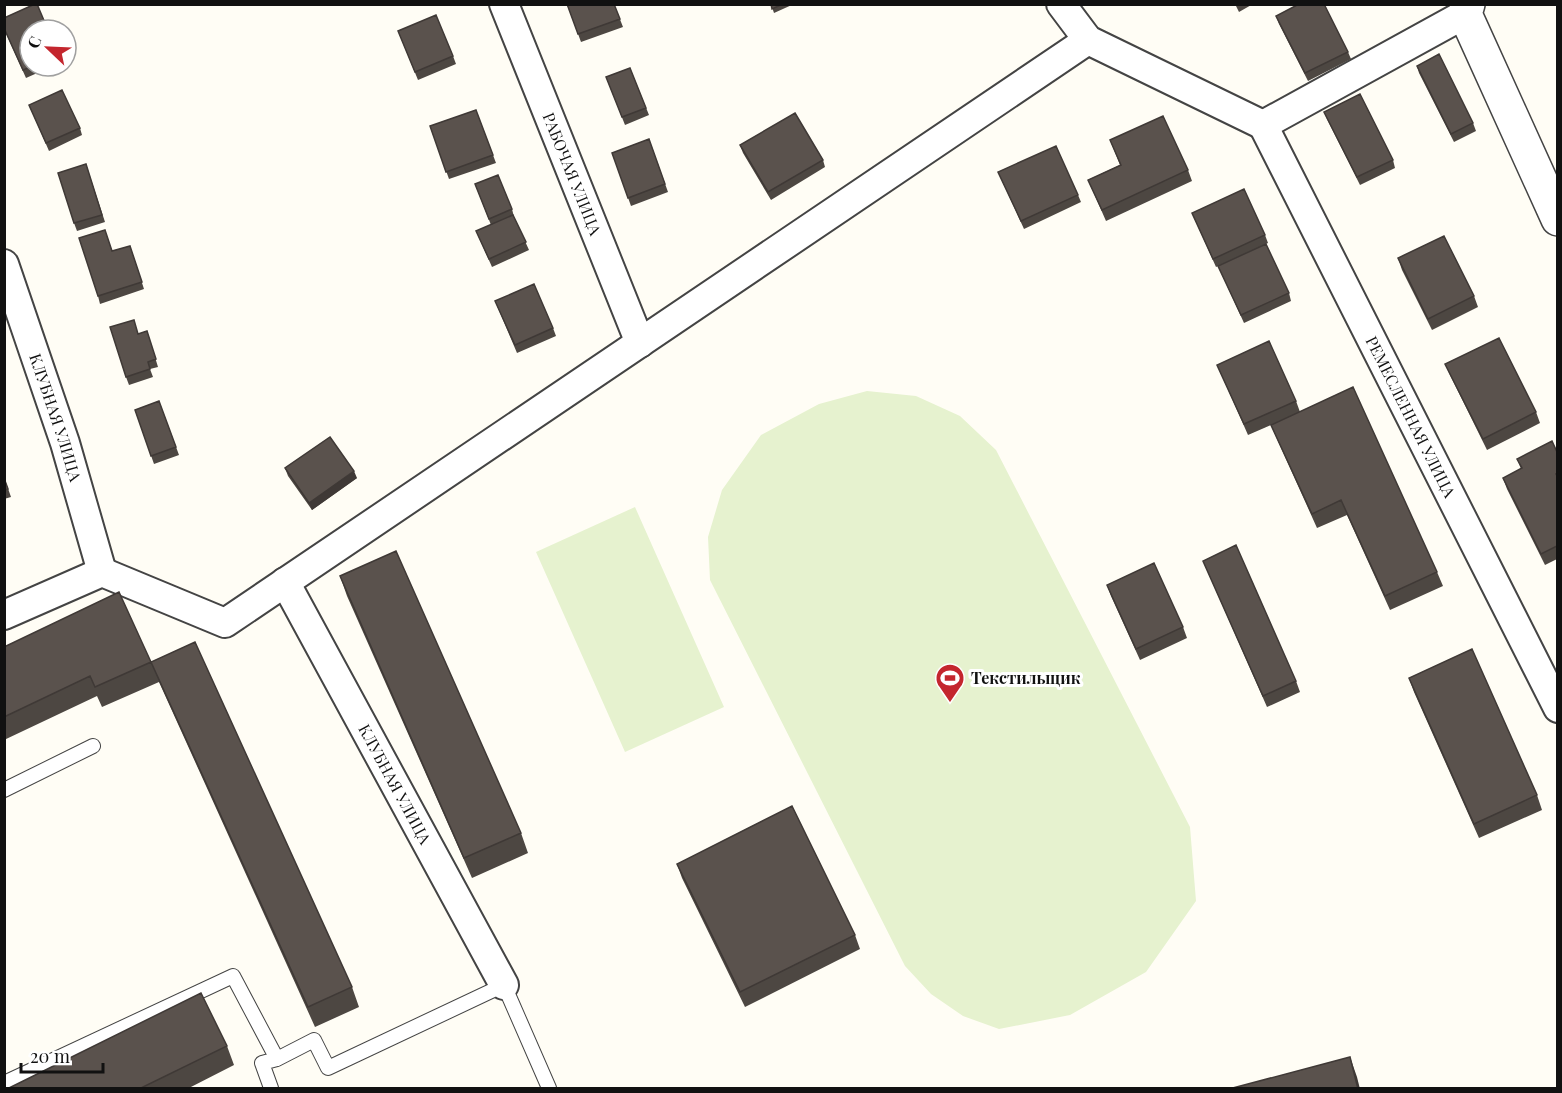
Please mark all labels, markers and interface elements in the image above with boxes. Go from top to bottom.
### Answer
north arrow [18,18,78,78]
text: С [22,33,46,51]
street label: РАБОЧАЯ УЛИЦА [539,109,607,239]
street label: РЕМЕСЛЕННАЯ УЛИЦА [1361,332,1461,502]
street label: КЛУБНАЯ УЛИЦА [25,351,87,485]
sports icon: Текстильщик [934,662,966,704]
place label: Текстильщик [971,667,1081,688]
street label: КЛУБНАЯ УЛИЦА [354,720,437,848]
scale bar [21,1036,104,1074]
text: 20 m [30,1044,70,1068]

